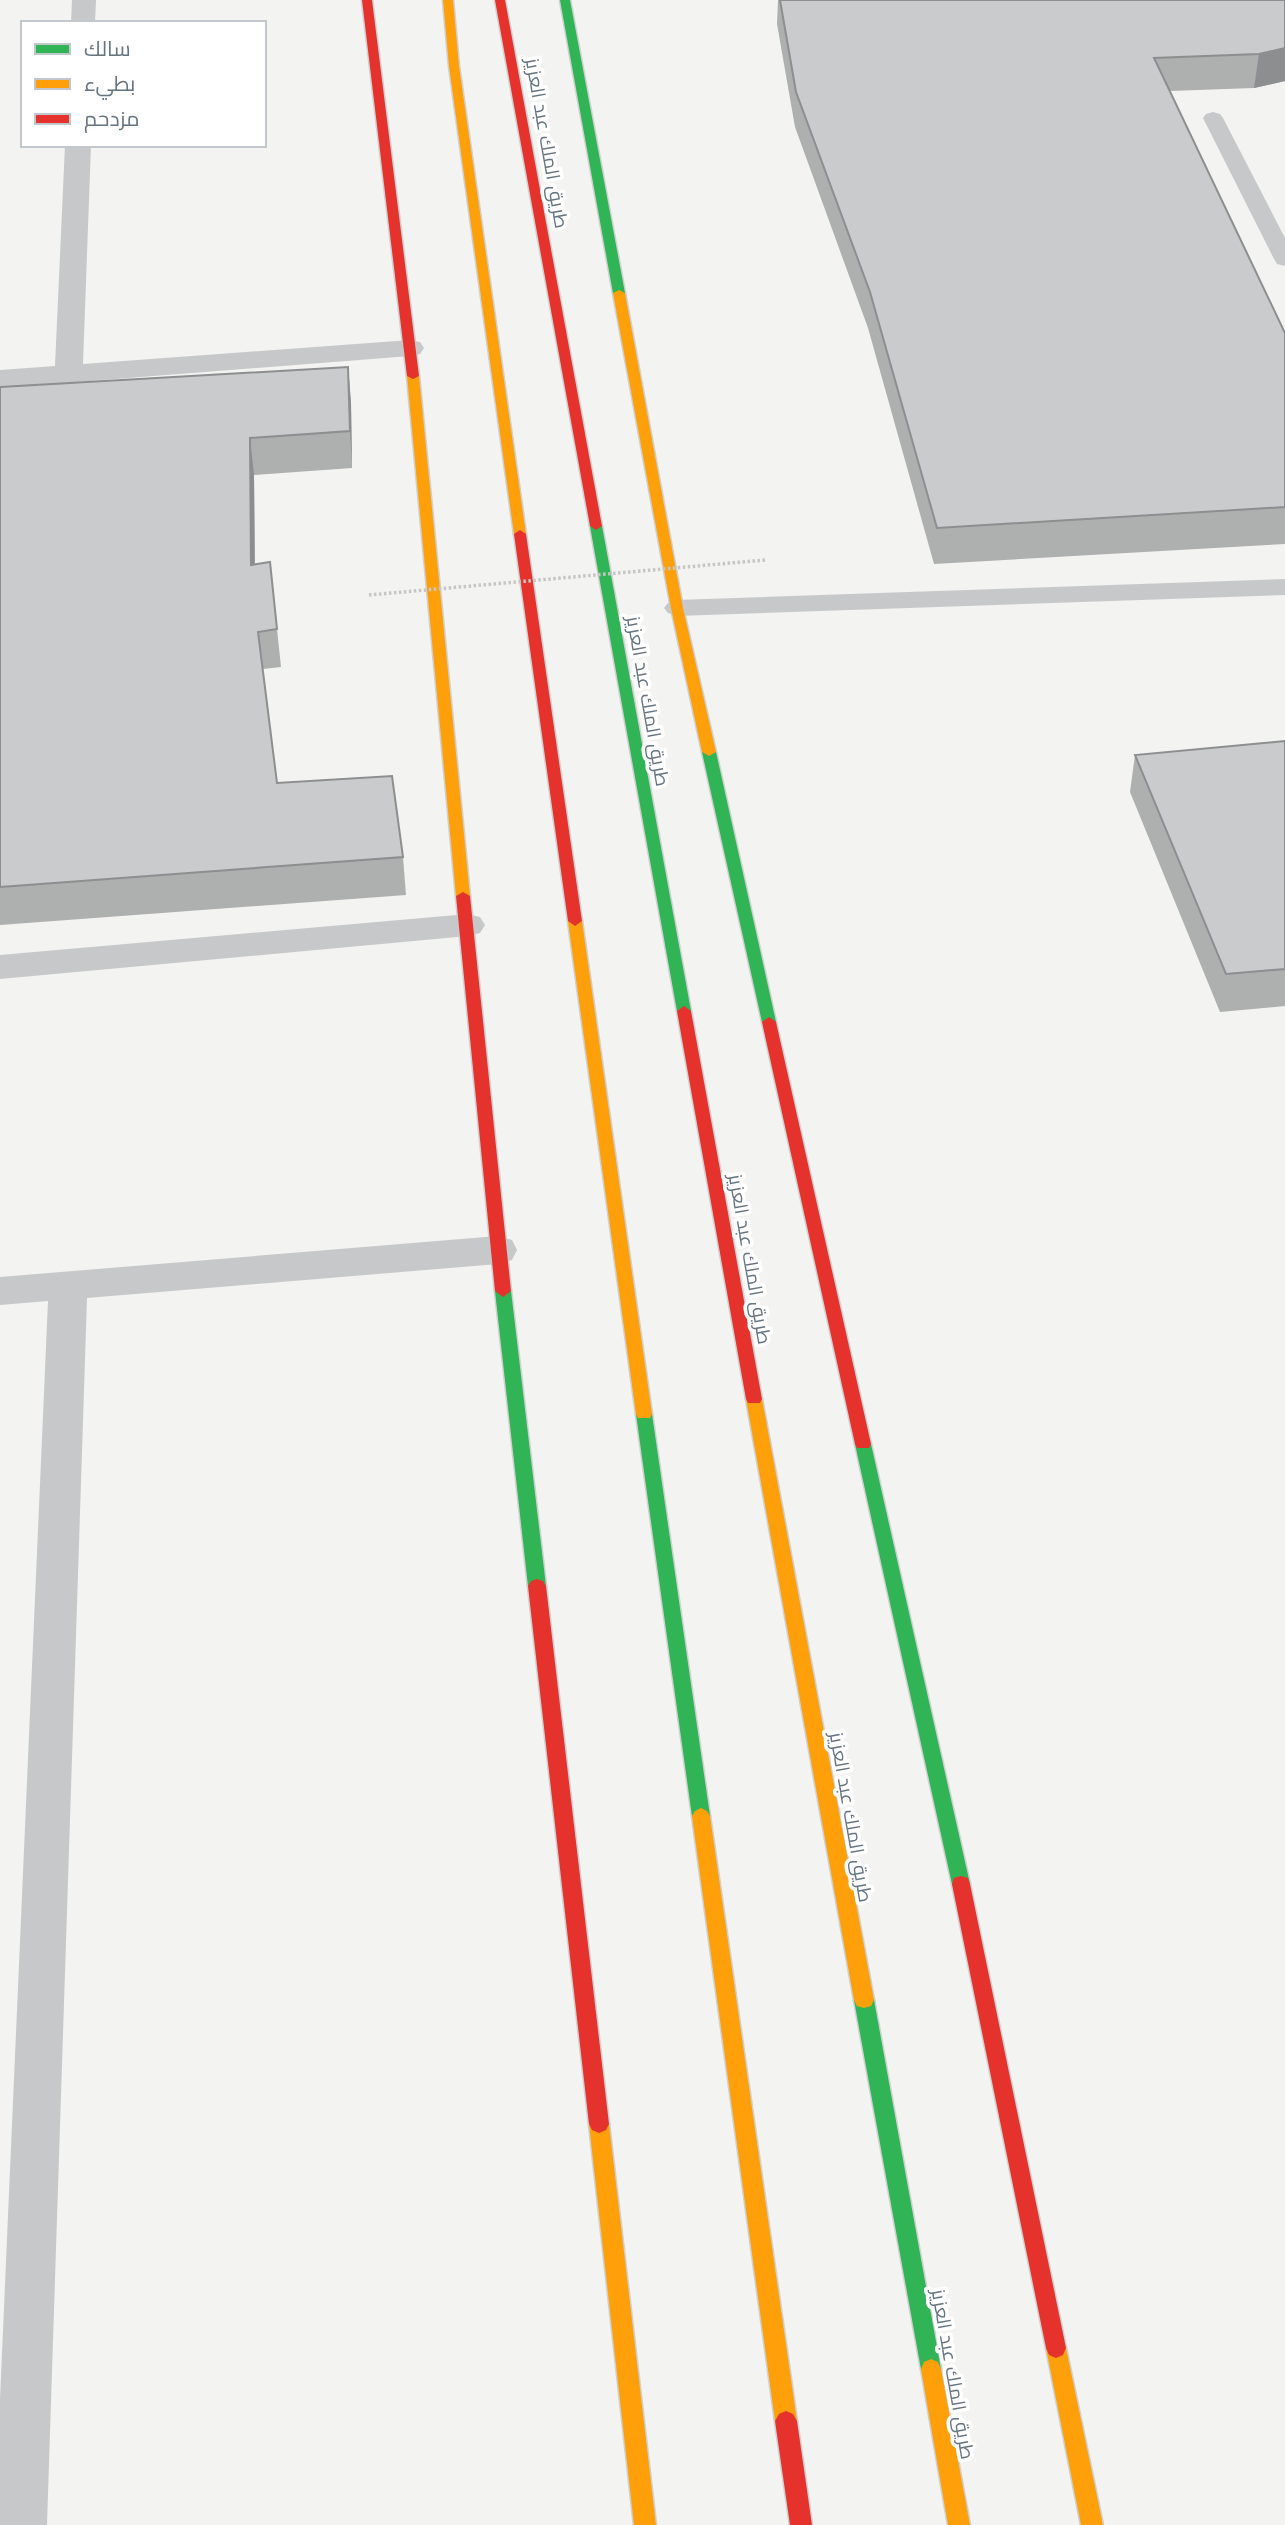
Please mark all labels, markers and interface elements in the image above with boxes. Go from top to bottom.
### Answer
legend [21,21,266,147]
text: سالك [84,34,131,64]
street label: طريق الملك عبد العزيز [519,55,575,230]
text: بطيء [84,69,135,100]
text: مزدحم [84,104,139,134]
street label: طريق الملك عبد العزيز [620,613,676,788]
street label: طريق الملك عبد العزيز [722,1171,778,1346]
street label: طريق الملك عبد العزيز [823,1729,879,1904]
street label: طريق الملك عبد العزيز [925,2286,981,2461]

